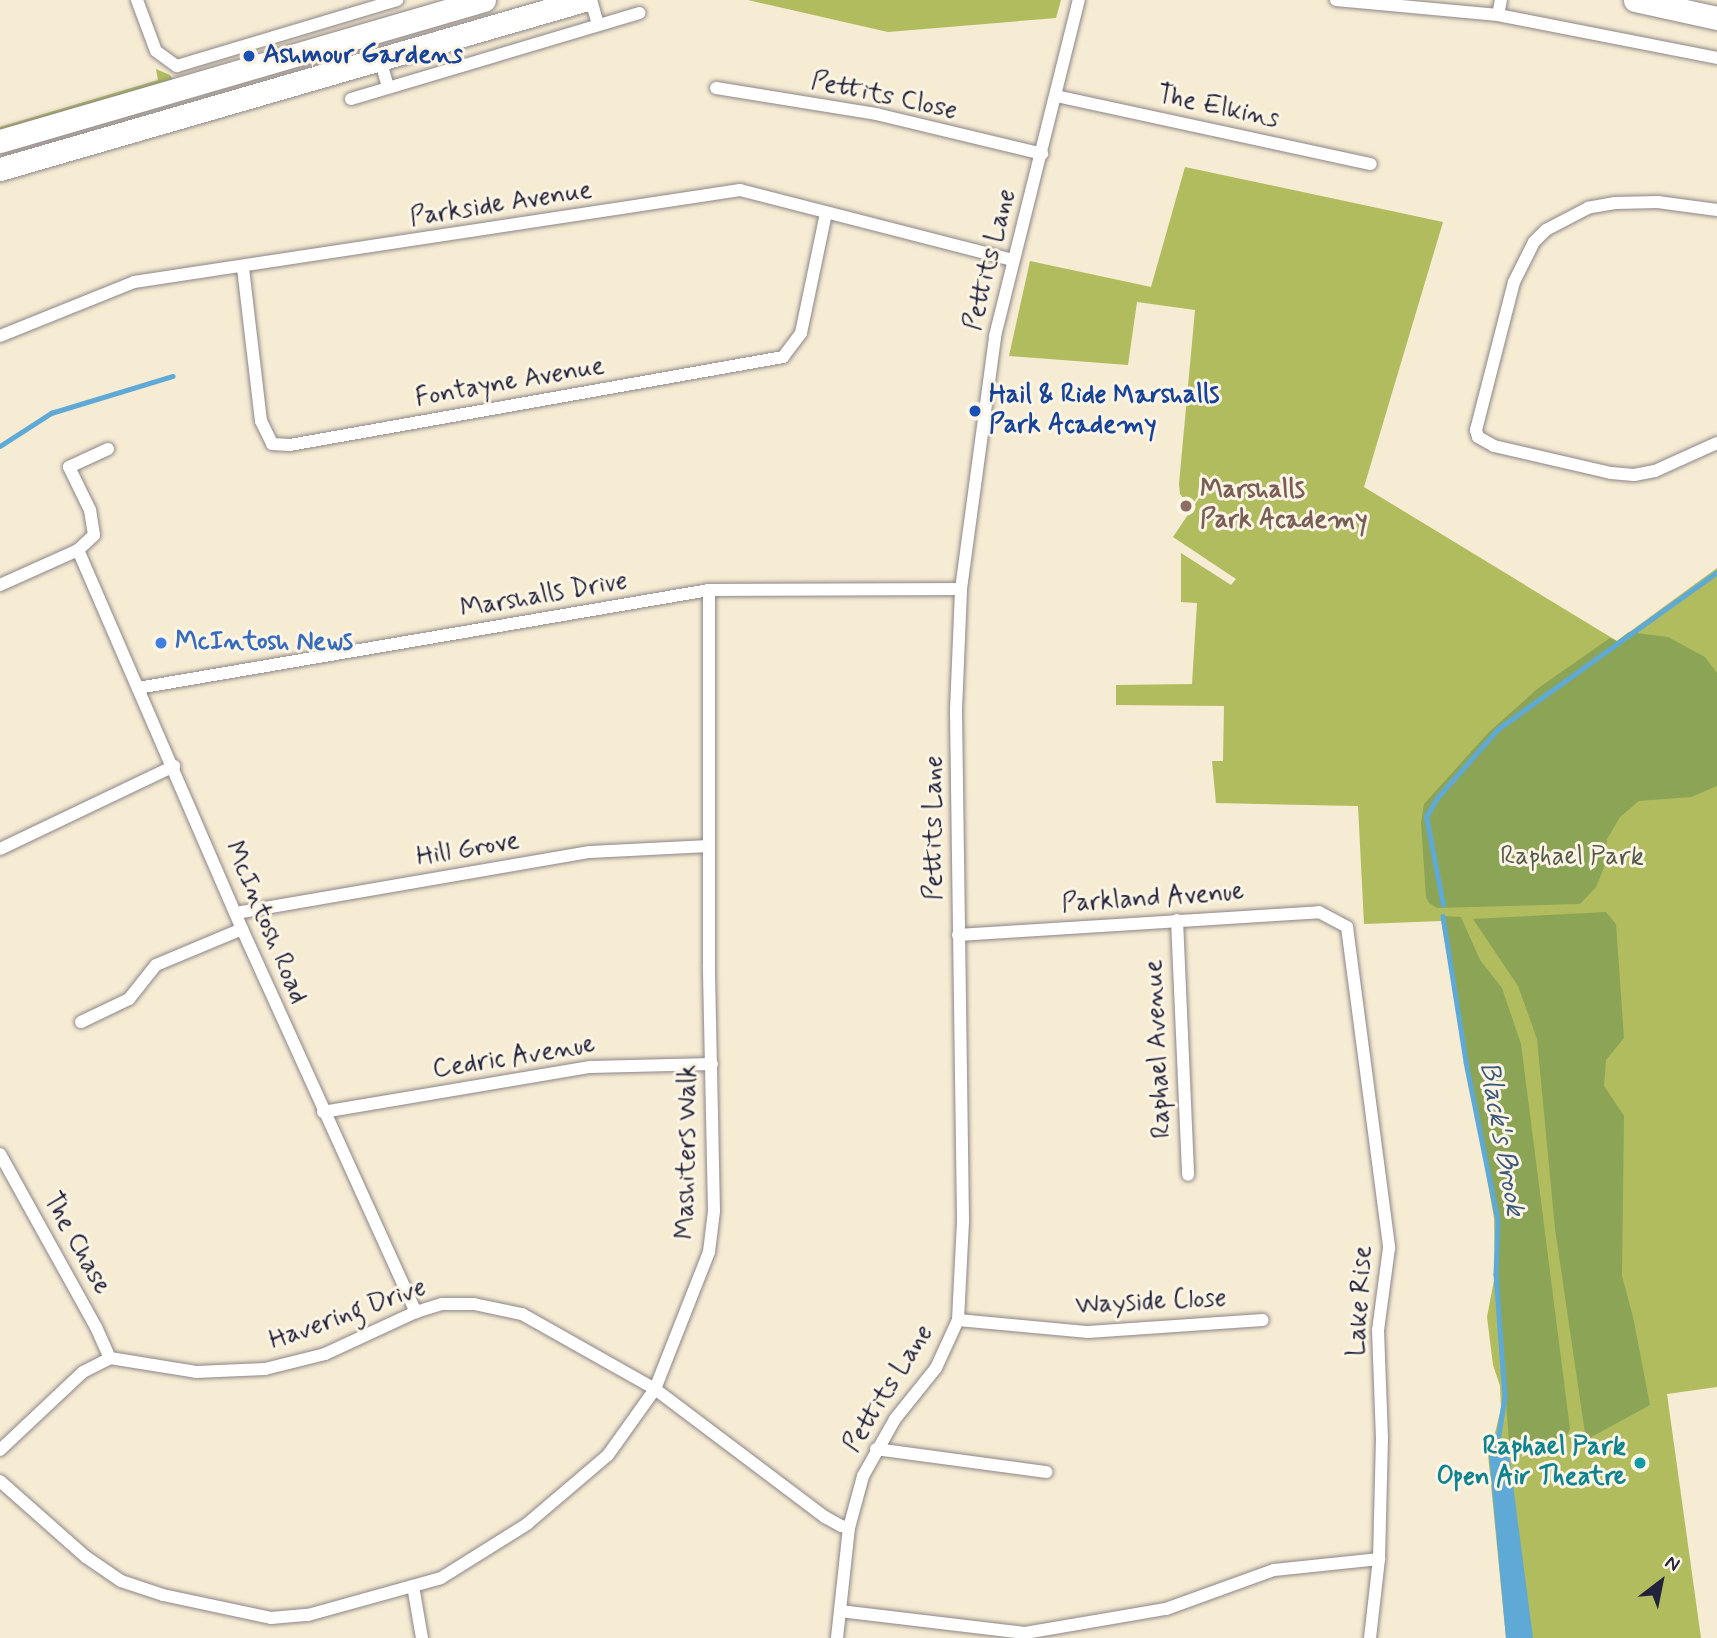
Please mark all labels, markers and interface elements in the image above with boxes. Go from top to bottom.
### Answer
place label: Ashmour Gardens [263,40,451,72]
marker: Ashmour Gardens [241,48,257,64]
street label: Pettits Close [808,66,960,128]
street label: The Elkins [1156,80,1280,136]
street label: Parkside Avenue [408,175,594,235]
street label: Pettits Lane [958,185,1024,335]
street label: Fontayne Avenue [413,351,607,415]
place label: Hail & Ride Marshalls Park Academy [989,380,1219,442]
marker: Hail & Ride Marshalls Park Academy [967,403,983,419]
place label: Marshalls Park Academy [1200,475,1365,536]
marker: Marshalls Park Academy [1178,498,1194,514]
street label: Marshalls Drive [458,566,630,626]
place label: McIntosh News [175,627,353,659]
marker: McIntosh News [153,635,169,651]
street label: Pettits Lane [919,755,951,901]
street label: Hill Grove [414,826,522,874]
street label: McIntosh Road [217,837,313,1009]
park label: Raphael Park [1501,842,1643,874]
street label: Parkland Avenue [1058,877,1248,921]
street label: Raphael Avenue [1139,963,1179,1135]
street label: Cedric Avenue [432,1030,596,1086]
water label: Black's Brook [1471,1059,1531,1219]
street label: Mashiters Walk [671,1064,705,1240]
street label: The Chase [35,1187,117,1301]
street label: Lake Rise [1343,1247,1379,1355]
street label: Havering Drive [266,1273,430,1357]
street label: Wayside Close [1072,1283,1230,1323]
street label: Pettits Lane [837,1319,941,1459]
place label: Raphael Park Open Air Theatre [1439,1432,1626,1494]
marker: Raphael Park Open Air Theatre [1632,1455,1648,1471]
north arrow [1626,1547,1696,1617]
text: N [1660,1550,1684,1578]

